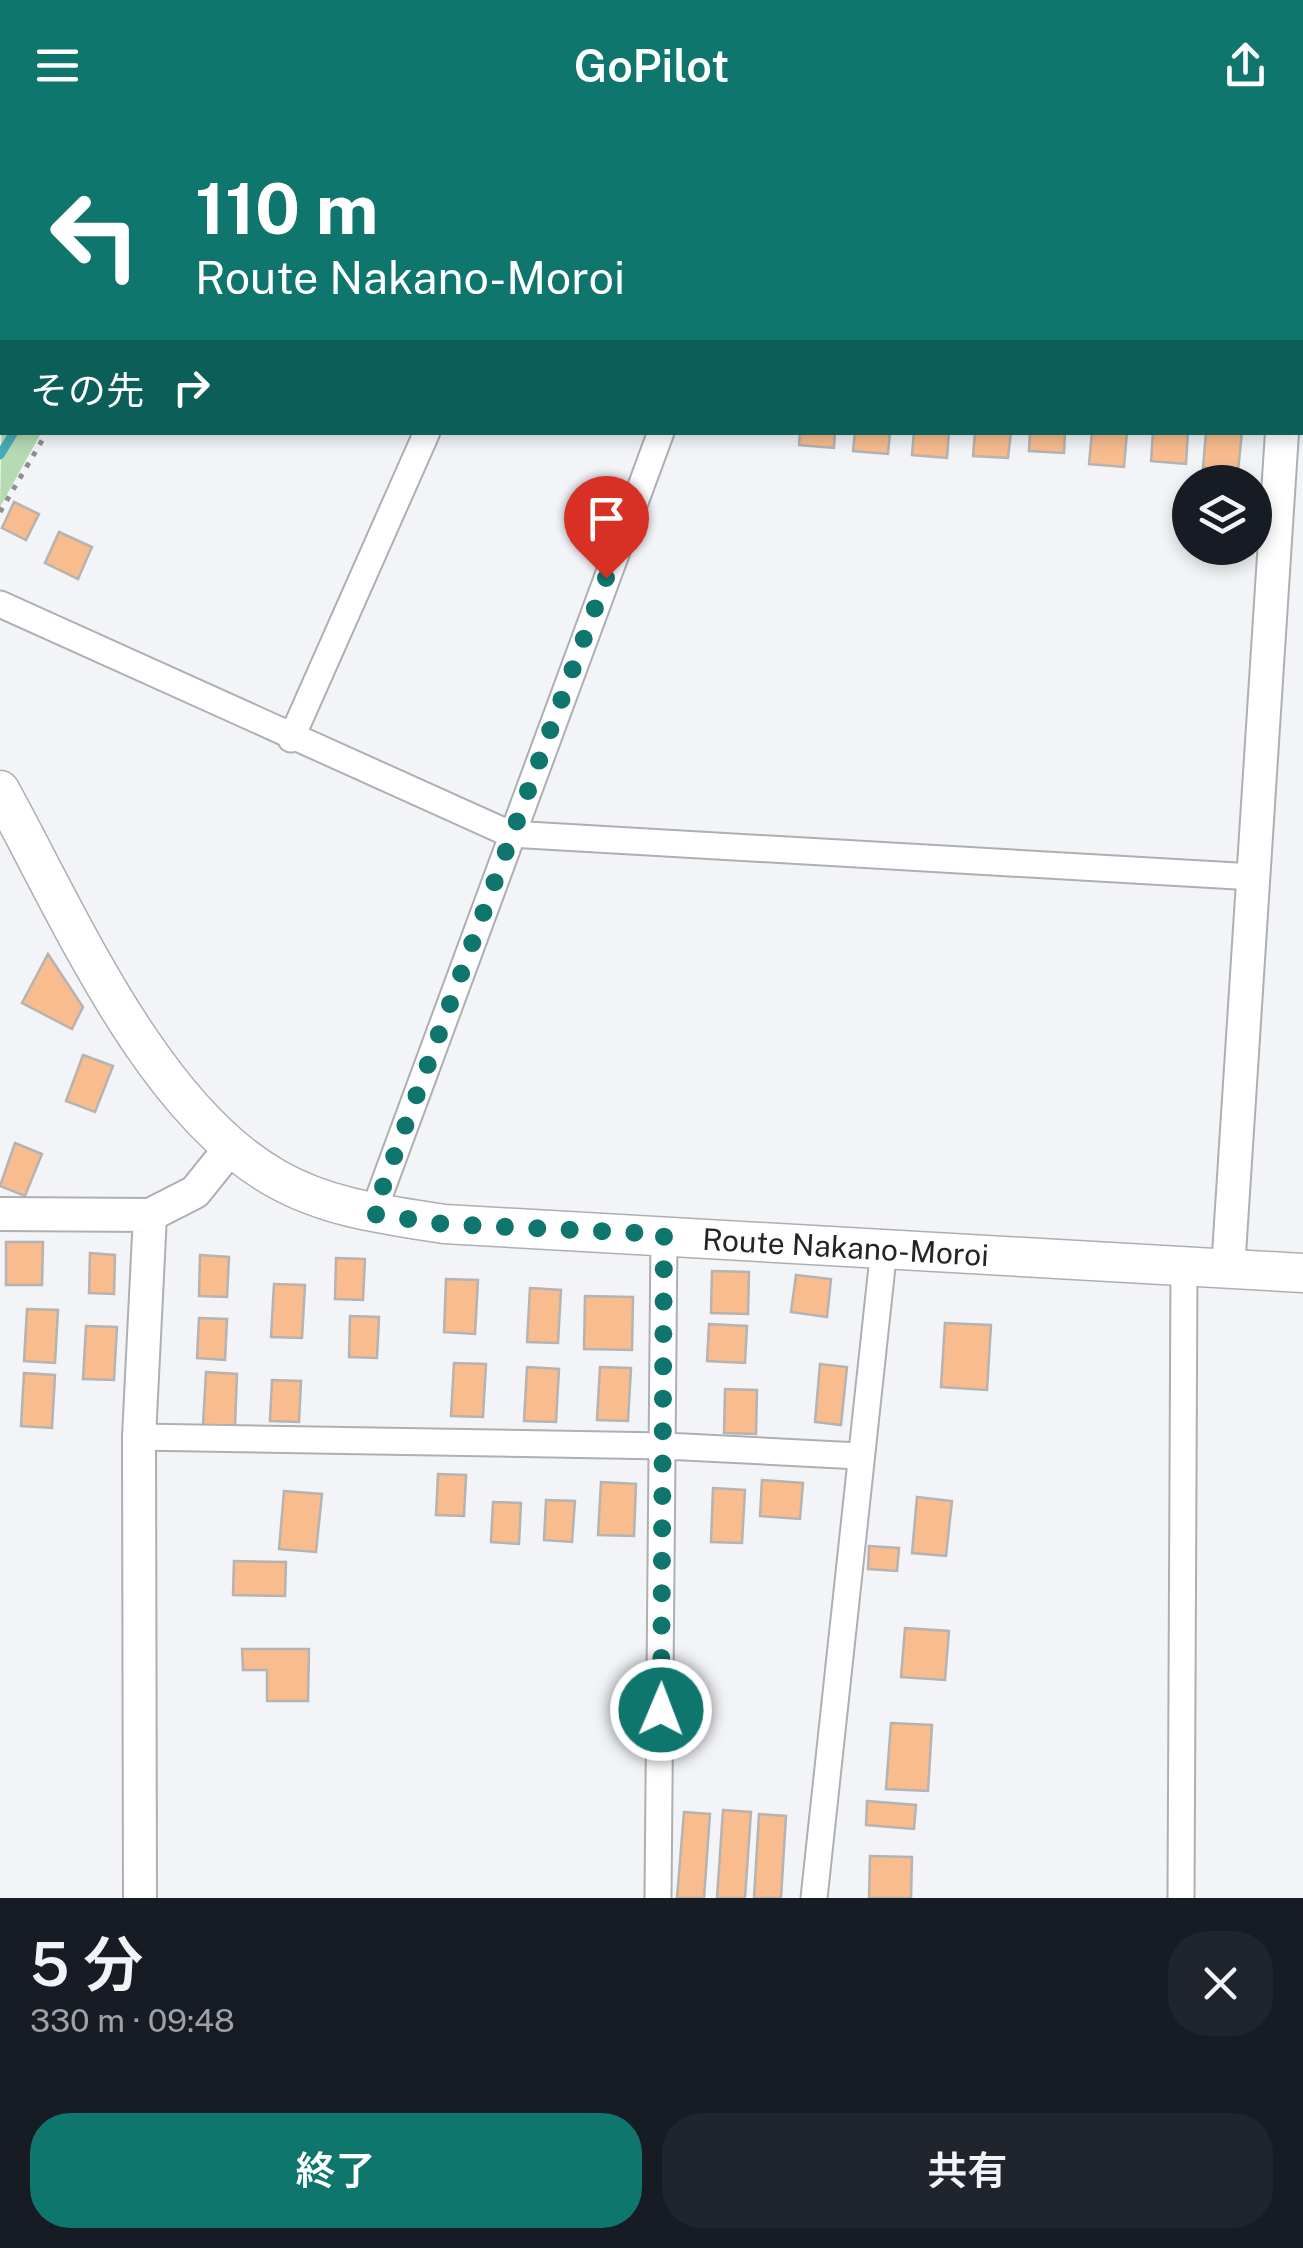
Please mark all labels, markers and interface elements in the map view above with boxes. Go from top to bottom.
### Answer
icon: menu [30,38,85,93]
icon: share [1218,38,1273,93]
text: GoPilot [574,39,729,92]
text: 110 m [195,167,379,250]
icon: left [30,170,160,300]
text: Route Nakano-Moroi [195,251,625,304]
icon: right [164,360,219,415]
text: その先 [30,368,144,413]
map controls [1172,465,1272,565]
button: layers [1172,465,1272,565]
pin [564,476,649,579]
icon: arrive [579,491,634,546]
street label: Route Nakano-Moroi [701,1221,990,1273]
position arrow [609,1658,713,1762]
text: 5 分 [30,1929,144,2000]
button: close [1168,1931,1273,2036]
text: 330 m · 09:48 [30,2002,235,2039]
button: 終了 [30,2113,642,2228]
button: 共有 [662,2113,1273,2228]

